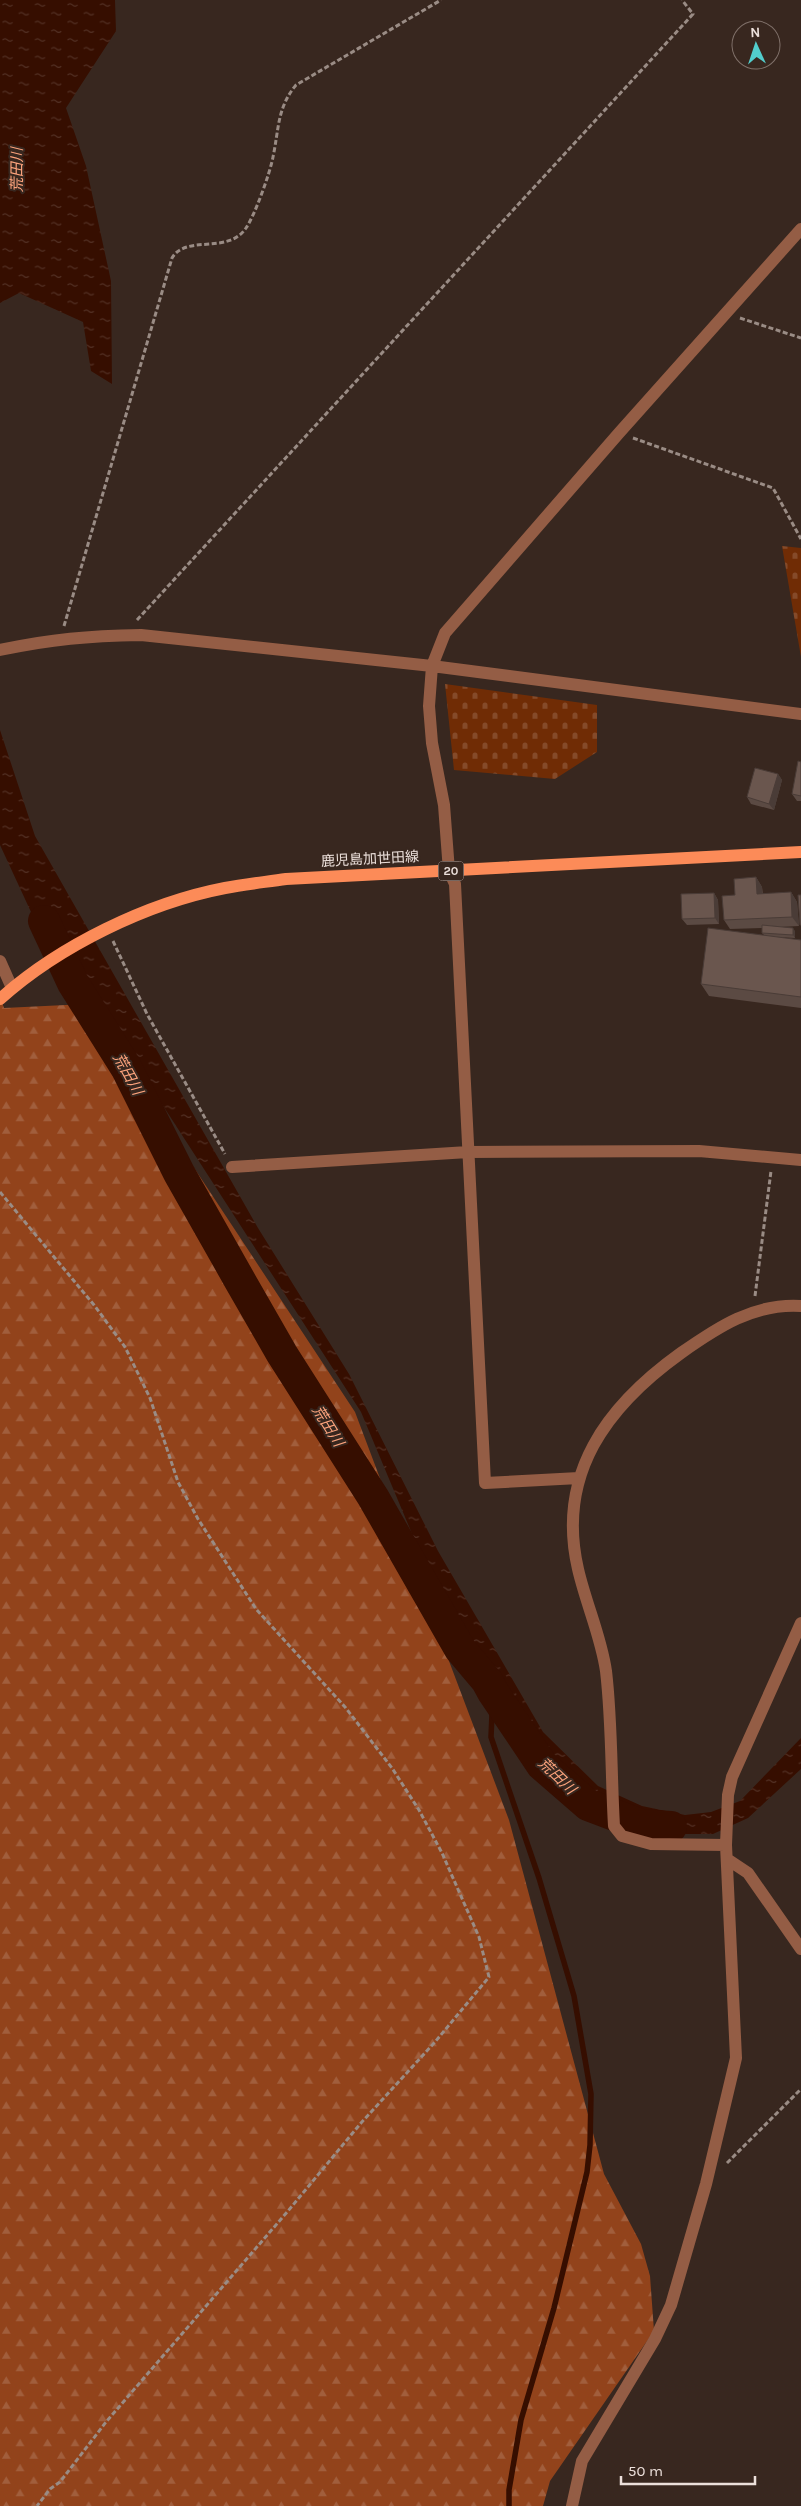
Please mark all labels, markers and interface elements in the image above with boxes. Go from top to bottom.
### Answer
north arrow [731,20,781,70]
text: N [750,24,761,41]
water label: 荒田川 [8,146,26,193]
street label: 鹿児島加世田線 [321,848,419,870]
road number: 20 [438,861,464,880]
water label: 荒田川 [109,1050,148,1100]
water label: 荒田川 [308,1402,349,1452]
water label: 荒田川 [535,1754,581,1799]
scale bar [621,2454,755,2486]
text: 50 m [628,2462,663,2480]

